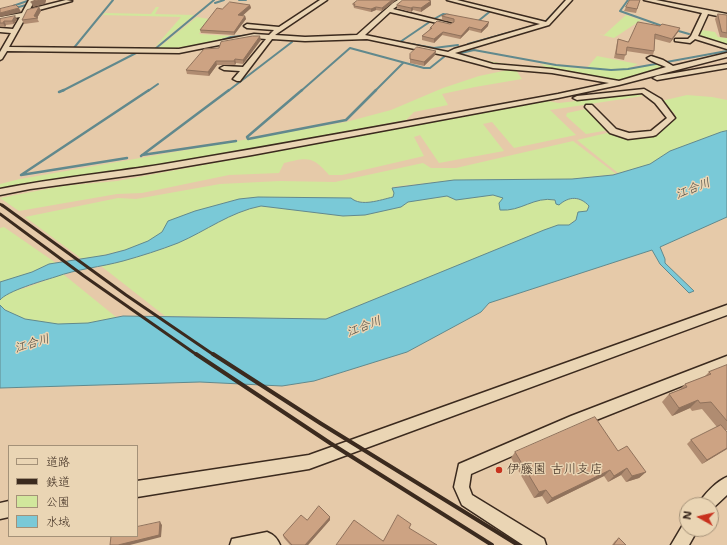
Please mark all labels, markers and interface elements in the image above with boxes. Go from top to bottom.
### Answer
water label: 江合川 [674,176,712,202]
water label: 江合川 [345,314,383,340]
water label: 江合川 [13,332,51,356]
legend [8,445,138,537]
text: 道路 [46,454,70,470]
place label: 伊藤園 古川支店 [507,462,602,478]
marker: 伊藤園 古川支店 [494,465,504,475]
text: 鉄道 [46,474,70,490]
text: 公園 [46,494,70,510]
north arrow [679,497,719,537]
text: N [680,510,696,521]
text: 水域 [46,514,70,530]

